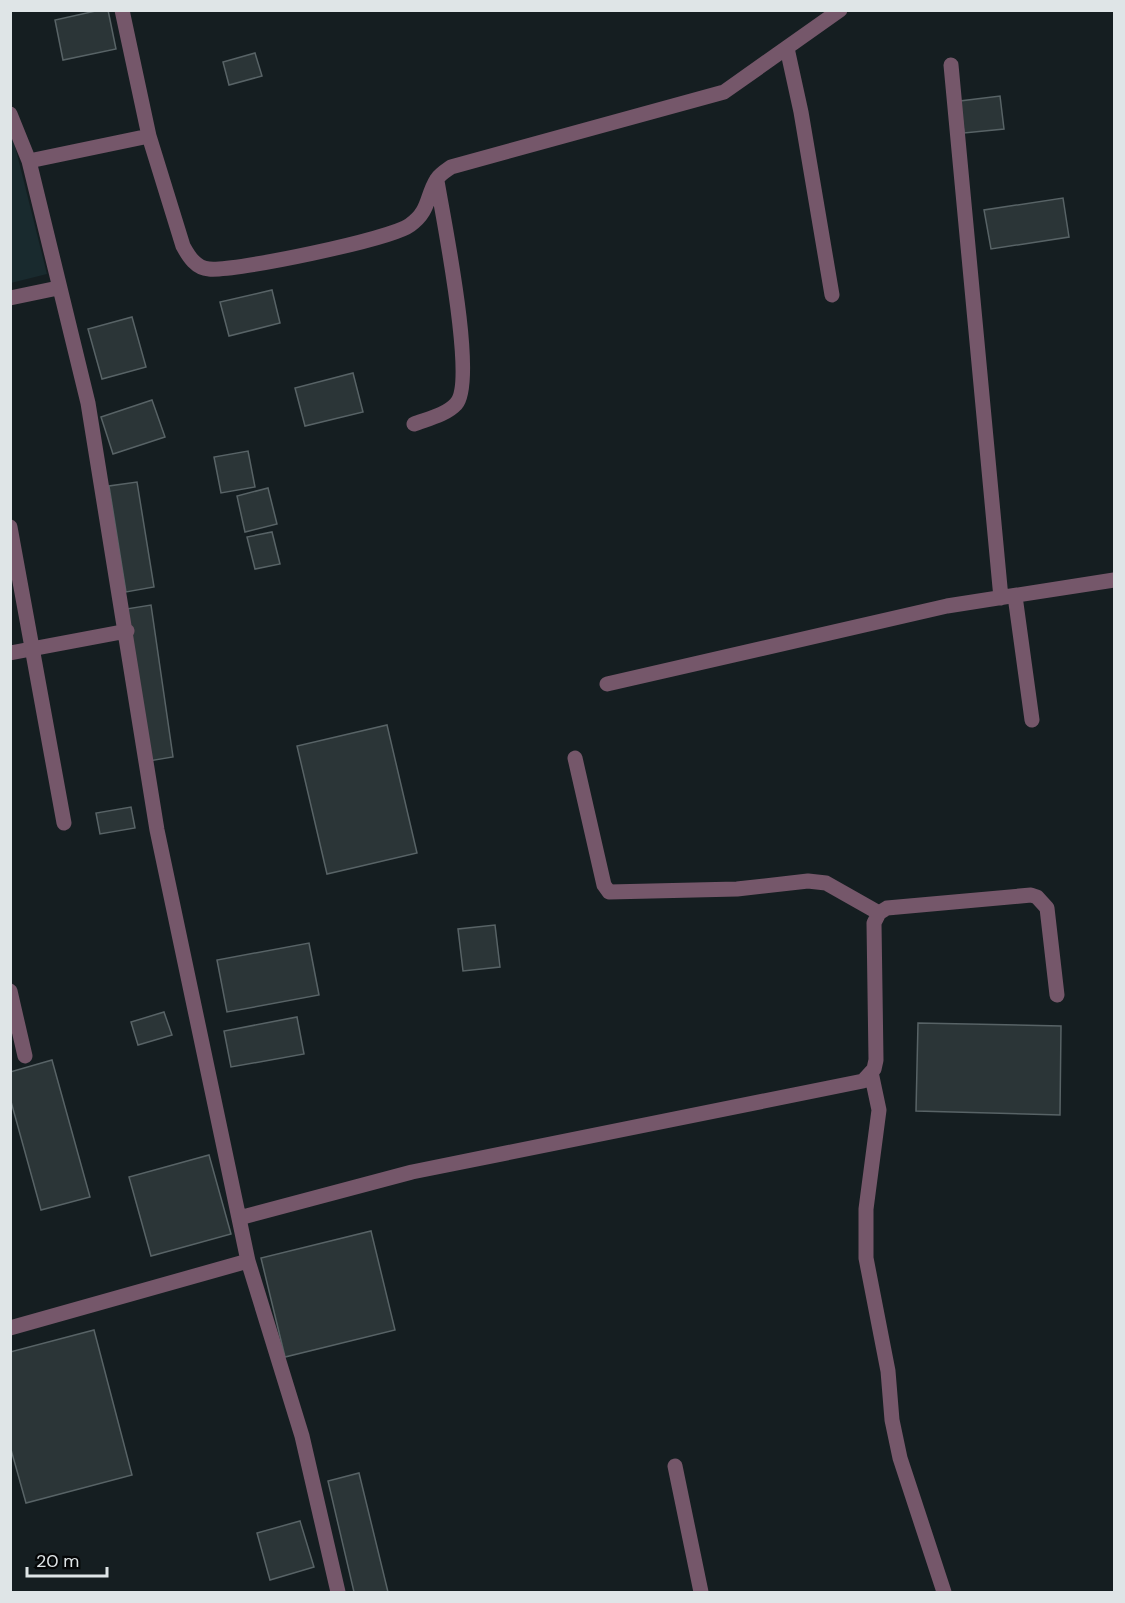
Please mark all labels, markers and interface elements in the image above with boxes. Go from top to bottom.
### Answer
scale bar [27,1540,106,1578]
text: 20 m [36,1549,79,1573]

